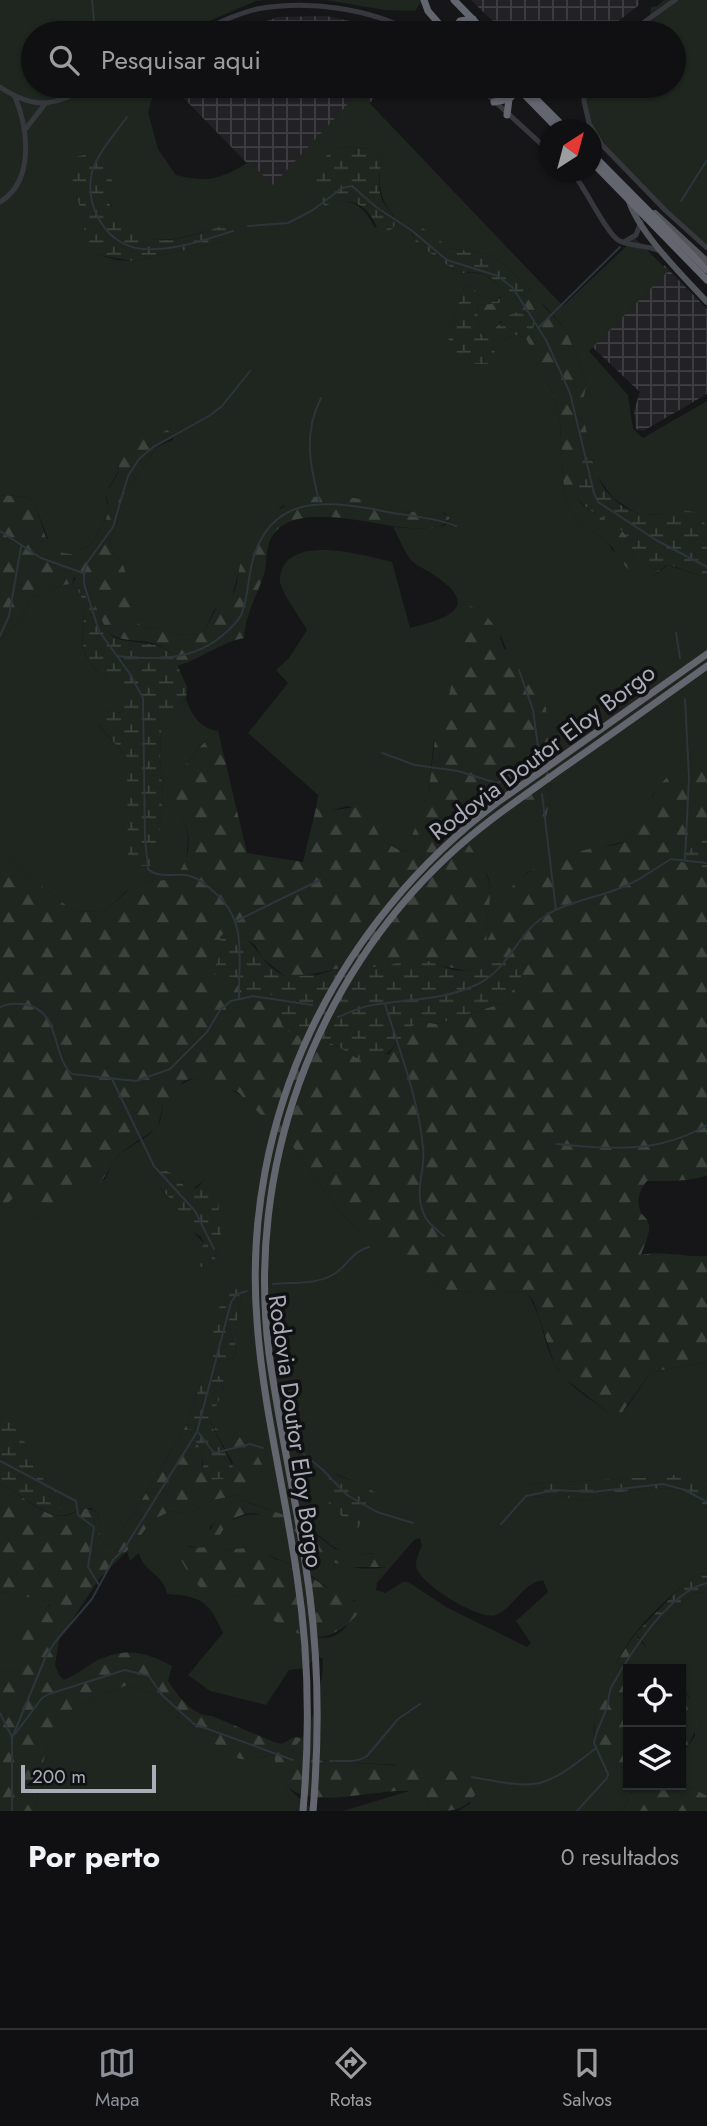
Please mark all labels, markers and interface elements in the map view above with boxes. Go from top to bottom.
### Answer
search box [21,21,686,98]
icon: search [45,41,83,79]
text: Pesquisar aqui [101,41,261,79]
north arrow [539,119,602,182]
street label: Rodovia Doutor Eloy Borgo [422,655,662,849]
street label: Rodovia Doutor Eloy Borgo [260,1292,332,1570]
map controls [623,1664,686,1790]
button: locate [623,1664,686,1727]
button: layers [623,1727,686,1790]
scale bar [21,1762,156,1794]
text: 200 m [32,1763,86,1790]
text: Por perto [28,1835,160,1878]
text: 0 resultados [561,1840,679,1874]
tab: Mapa [95,2044,140,2113]
tab: Rotas [330,2044,372,2113]
tab: Salvos [562,2044,612,2113]

